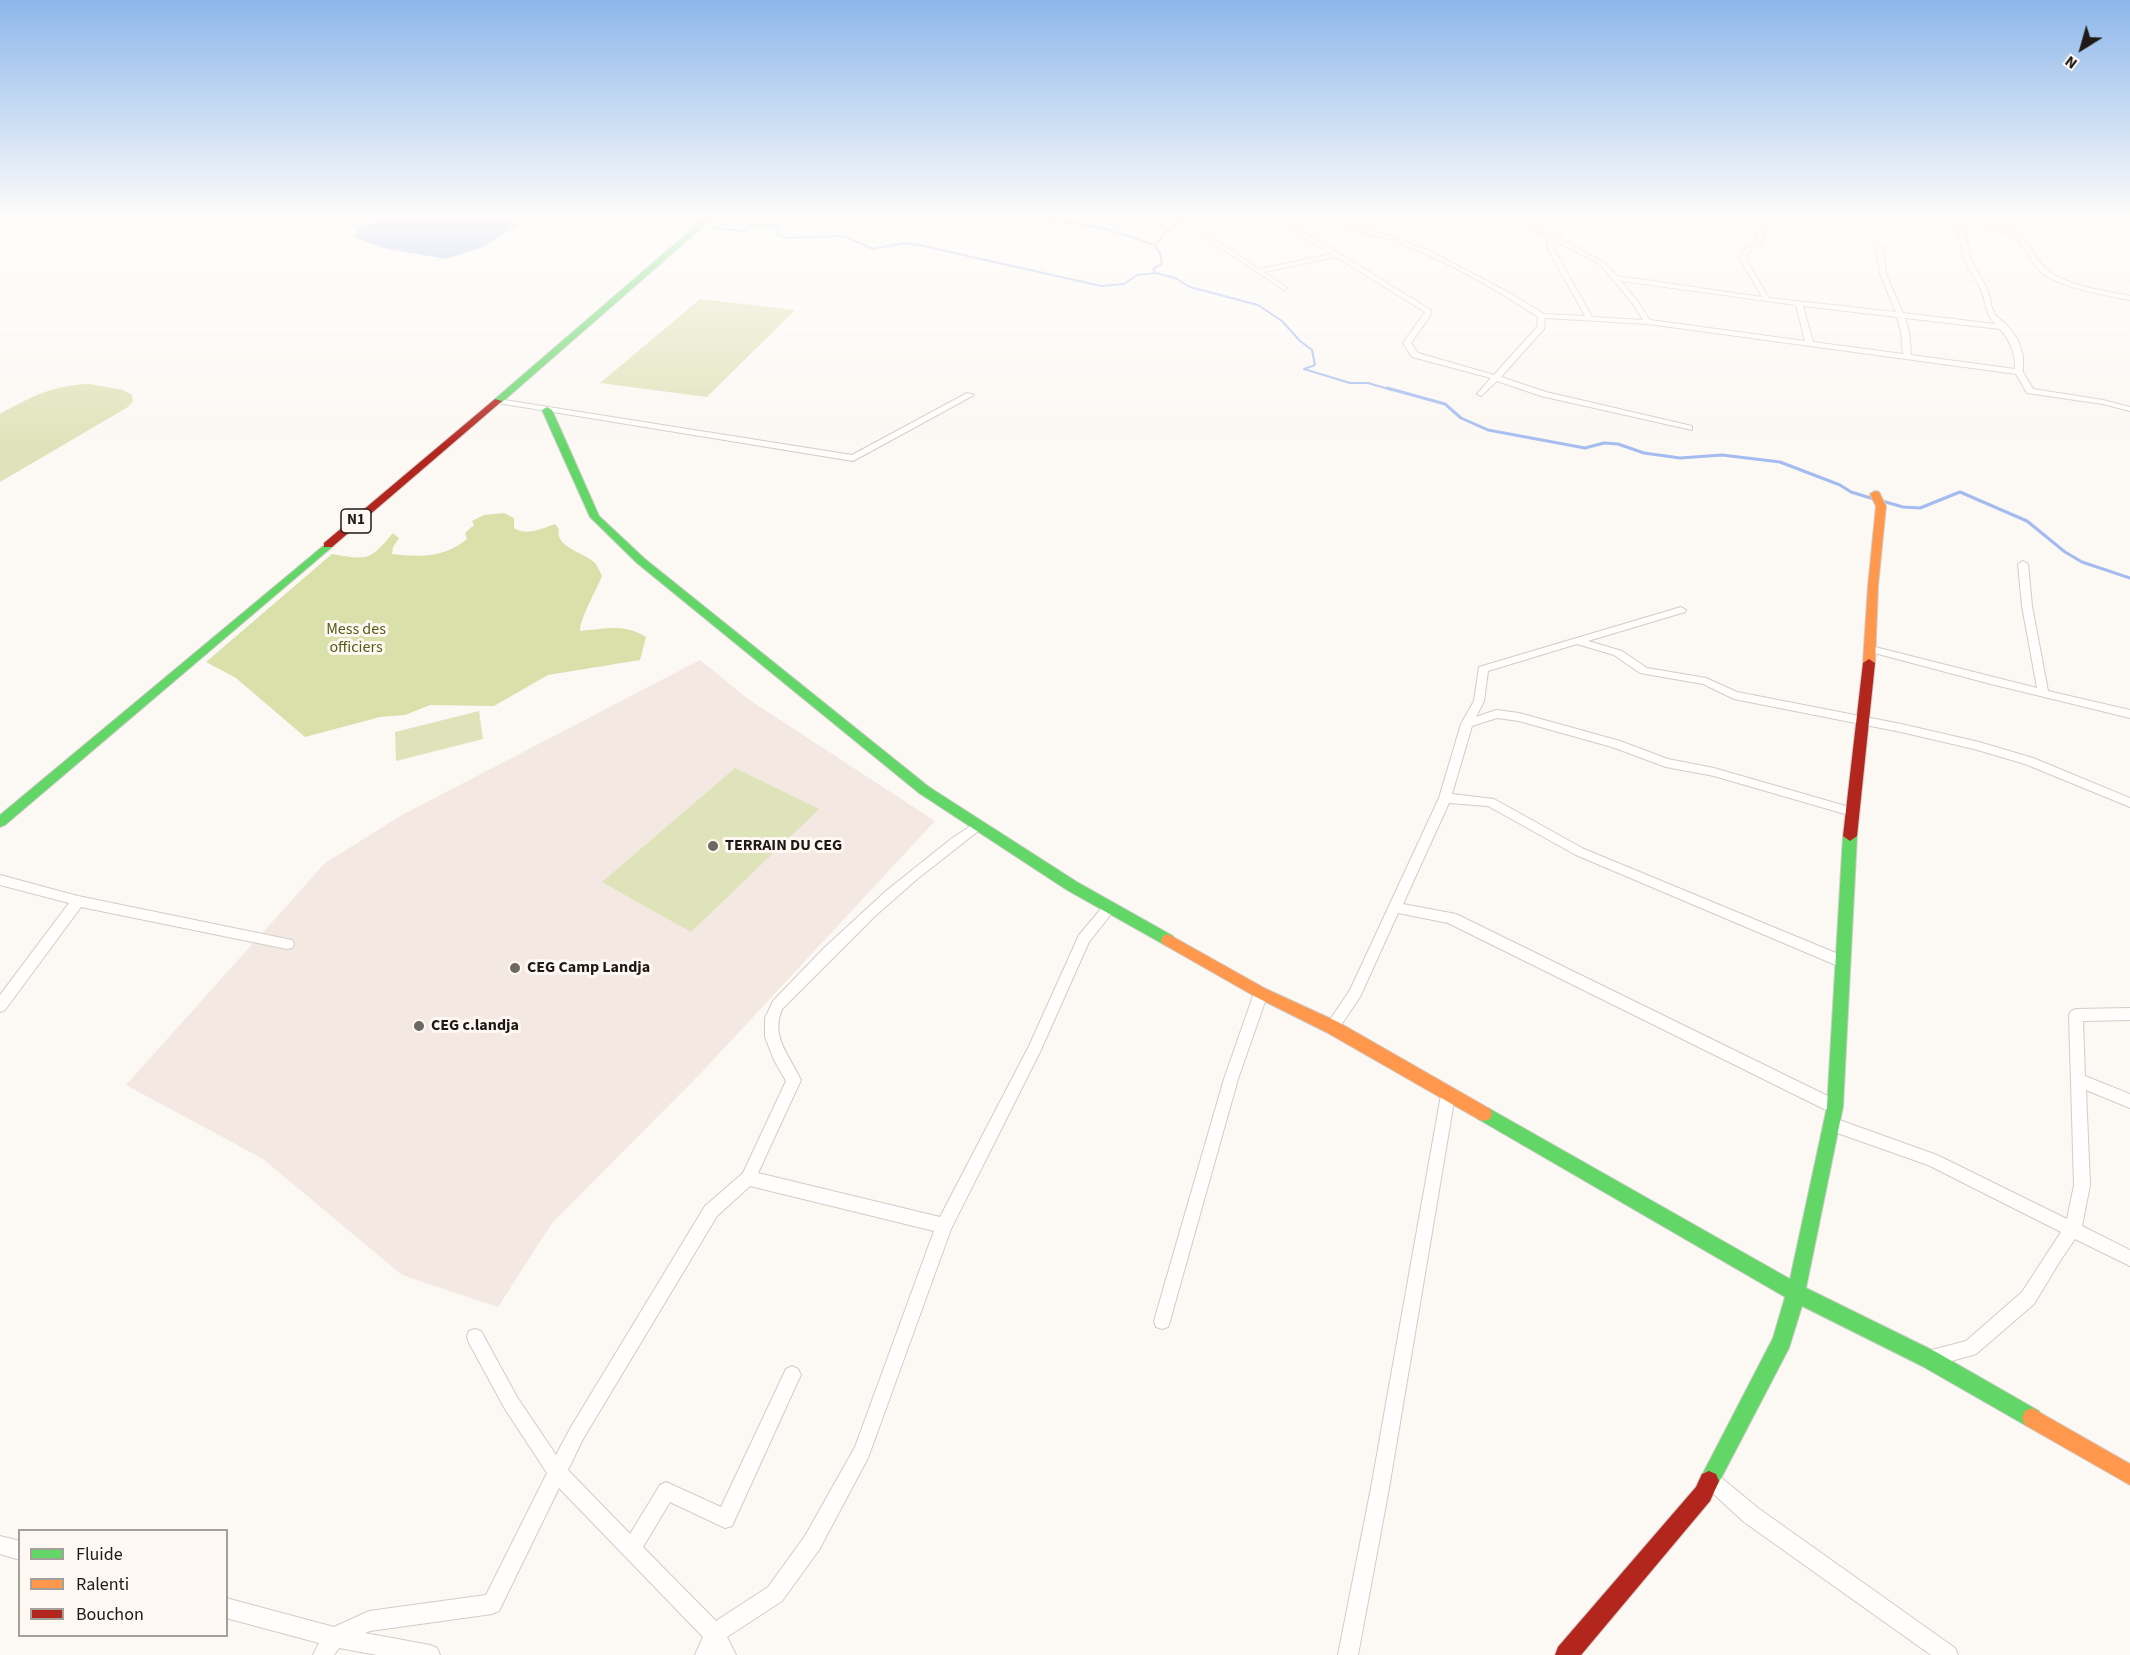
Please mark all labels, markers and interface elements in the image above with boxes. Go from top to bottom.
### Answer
north arrow [2052,18,2112,78]
text: N [2060,50,2082,74]
road number: N1 [341,509,371,533]
park label: Mess des officiers [326,620,386,658]
place label: TERRAIN DU CEG [725,836,842,856]
marker: TERRAIN DU CEG [706,839,720,853]
place label: CEG Camp Landja [527,958,650,978]
marker: CEG Camp Landja [508,961,522,975]
place label: CEG c.landja [431,1016,519,1036]
marker: CEG c.landja [412,1019,426,1033]
legend [18,1529,228,1637]
text: Fluide [76,1542,123,1567]
text: Ralenti [76,1572,129,1597]
text: Bouchon [76,1602,144,1627]

